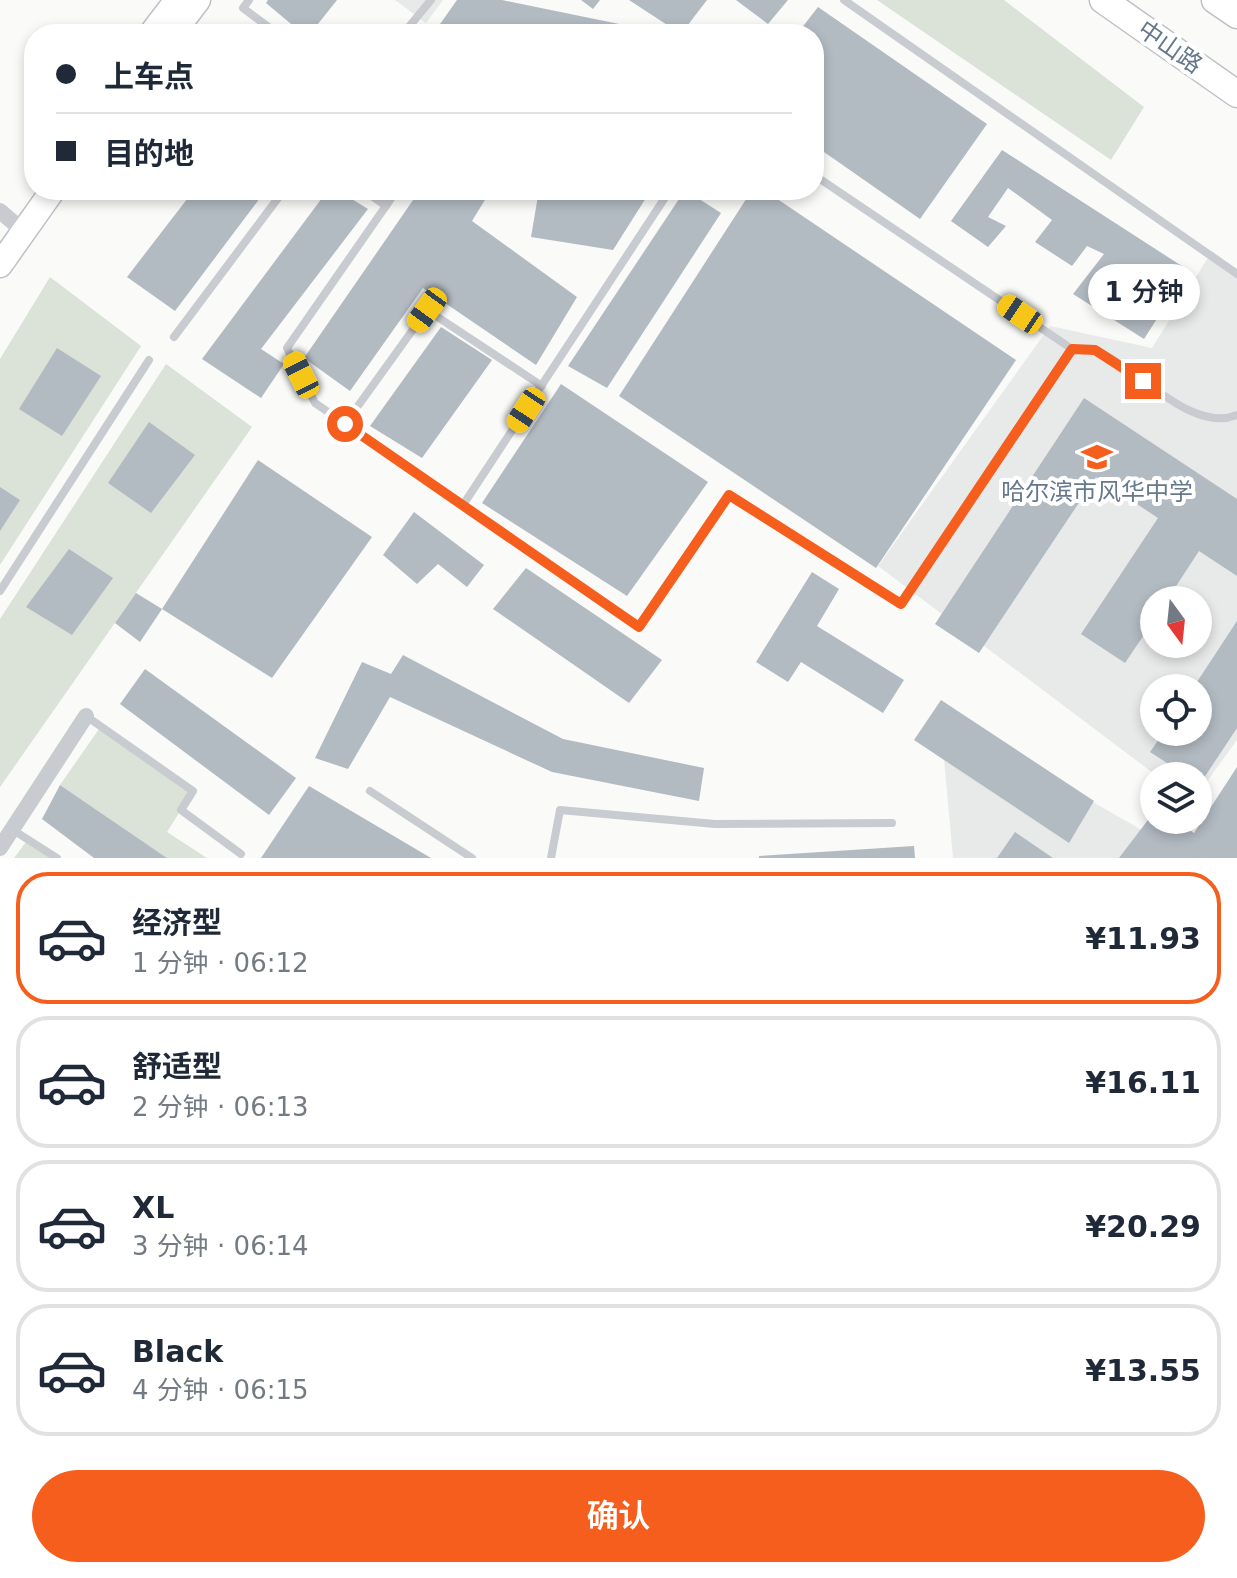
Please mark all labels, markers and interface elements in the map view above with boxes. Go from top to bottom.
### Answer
street label: 中山路 [1132,15,1208,79]
text: 上车点 [104,59,194,94]
text: 目的地 [104,136,194,171]
callout: 1 分钟 [1087,265,1199,321]
text: 1 分钟 [1104,277,1184,307]
car [403,284,451,336]
car [993,291,1047,337]
car [279,348,323,402]
route end [1125,363,1161,399]
car [503,383,549,437]
route start [327,406,363,442]
school or university icon: 哈尔滨市风华中学 [1080,440,1114,474]
place label: 哈尔滨市风华中学 [1001,478,1193,506]
north arrow [1140,586,1212,658]
map controls [1140,586,1212,834]
button: locate [1140,674,1212,746]
button: layers [1140,762,1212,834]
icon: car [36,902,108,974]
text: 经济型 [132,905,222,940]
text: ¥11.93 [1085,921,1201,956]
text: 1 分钟 · 06:12 [132,948,309,978]
icon: car [36,1046,108,1118]
text: 舒适型 [132,1049,222,1084]
text: ¥16.11 [1085,1065,1201,1100]
text: 2 分钟 · 06:13 [132,1092,309,1122]
icon: car [36,1190,108,1262]
text: XL [132,1190,174,1225]
text: ¥20.29 [1085,1209,1201,1244]
text: 3 分钟 · 06:14 [132,1231,309,1261]
icon: car [36,1334,108,1406]
text: Black [132,1334,223,1369]
text: ¥13.55 [1085,1353,1201,1388]
text: 4 分钟 · 06:15 [132,1375,309,1405]
button: 确认 [32,1470,1205,1562]

